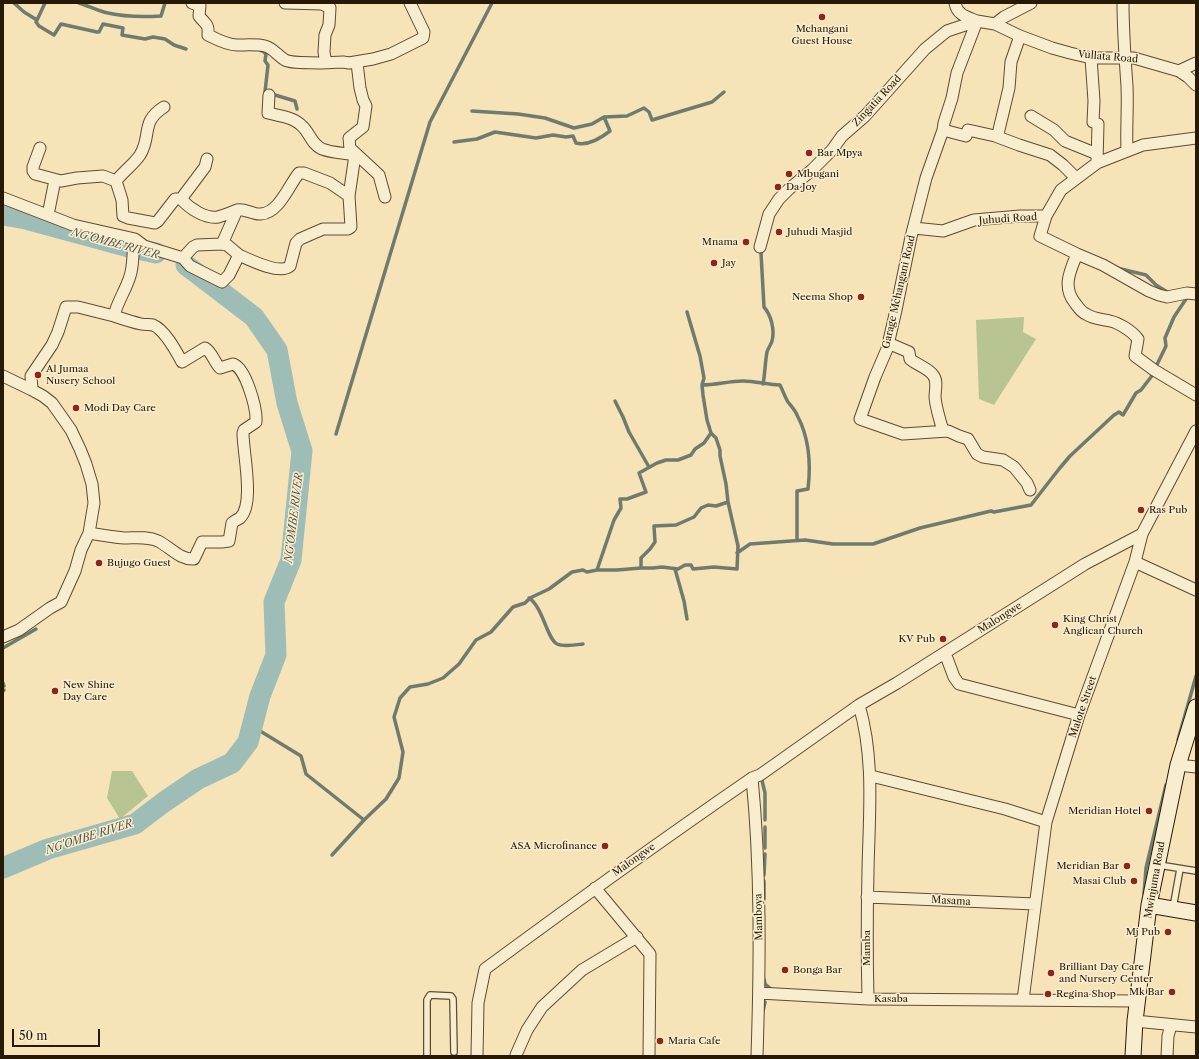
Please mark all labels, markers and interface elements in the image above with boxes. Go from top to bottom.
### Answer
marker: Mchangani Guest House [817,12,827,22]
place label: Mchangani Guest House [792,23,852,46]
street label: Vullata Road [1077,48,1139,66]
street label: Zingatia Road [850,73,904,129]
place label: Bar Mpya [817,147,863,159]
marker: Bar Mpya [804,148,814,158]
place label: Mbugani [797,168,839,180]
marker: Mbugani [784,169,794,179]
place label: Da Joy [786,181,817,193]
marker: Da Joy [773,182,783,192]
street label: Juhudi Road [978,211,1038,227]
water label: NG'OMBE RIVER [70,226,160,262]
place label: Juhudi Masjid [787,226,852,238]
marker: Juhudi Masjid [774,227,784,237]
street label: Garage Mchangani Road [880,234,918,350]
place label: Mnama [702,236,738,248]
marker: Mnama [741,237,751,247]
place label: Jay [722,257,736,269]
marker: Jay [709,258,719,268]
place label: Neema Shop [792,291,853,303]
marker: Neema Shop [856,292,866,302]
place label: Al Jumaa Nusery School [46,363,115,386]
marker: Al Jumaa Nusery School [33,370,43,380]
place label: Modi Day Care [84,402,156,414]
marker: Modi Day Care [71,403,81,413]
water label: NG'OMBE RIVER [282,472,306,564]
place label: Ras Pub [1149,504,1187,516]
marker: Ras Pub [1136,505,1146,515]
place label: Bujugo Guest [107,557,171,569]
marker: Bujugo Guest [94,558,104,568]
street label: Malongwe [976,600,1024,636]
place label: King Christ Anglican Church [1063,613,1143,636]
marker: King Christ Anglican Church [1050,620,1060,630]
place label: KV Pub [899,633,935,645]
marker: KV Pub [938,634,948,644]
street label: Malote Street [1067,675,1099,739]
place label: New Shine Day Care [63,679,115,702]
marker: New Shine Day Care [50,686,60,696]
place label: Meridian Hotel [1068,805,1141,817]
marker: Meridian Hotel [1144,806,1154,816]
water label: NG'OMBE RIVER [44,817,134,857]
place label: ASA Microfinance [510,840,597,852]
street label: Mwinjuma Road [1142,840,1168,920]
marker: ASA Microfinance [600,841,610,851]
street label: Malongwe [610,841,658,879]
place label: Meridian Bar [1056,860,1119,872]
marker: Meridian Bar [1122,861,1132,871]
place label: Masai Club [1072,875,1126,887]
marker: Masai Club [1129,876,1139,886]
street label: Mamboya [753,893,765,941]
street label: Masama [931,894,971,908]
place label: Mj Pub [1126,926,1160,938]
marker: Mj Pub [1163,927,1173,937]
street label: Mamba [861,930,873,966]
place label: Brilliant Day Care and Nursery Center [1059,961,1153,984]
place label: Bonga Bar [793,964,842,976]
marker: Bonga Bar [780,965,790,975]
marker: Brilliant Day Care and Nursery Center [1046,968,1056,978]
place label: Mk Bar [1129,986,1164,998]
marker: Mk Bar [1167,987,1177,997]
place label: Regina Shop [1056,988,1116,1000]
marker: Regina Shop [1043,989,1053,999]
street label: Kasaba [874,993,908,1005]
scale bar [14,1021,102,1047]
text: 50 m [19,1028,48,1043]
place label: Maria Cafe [668,1035,721,1047]
marker: Maria Cafe [655,1036,665,1046]

